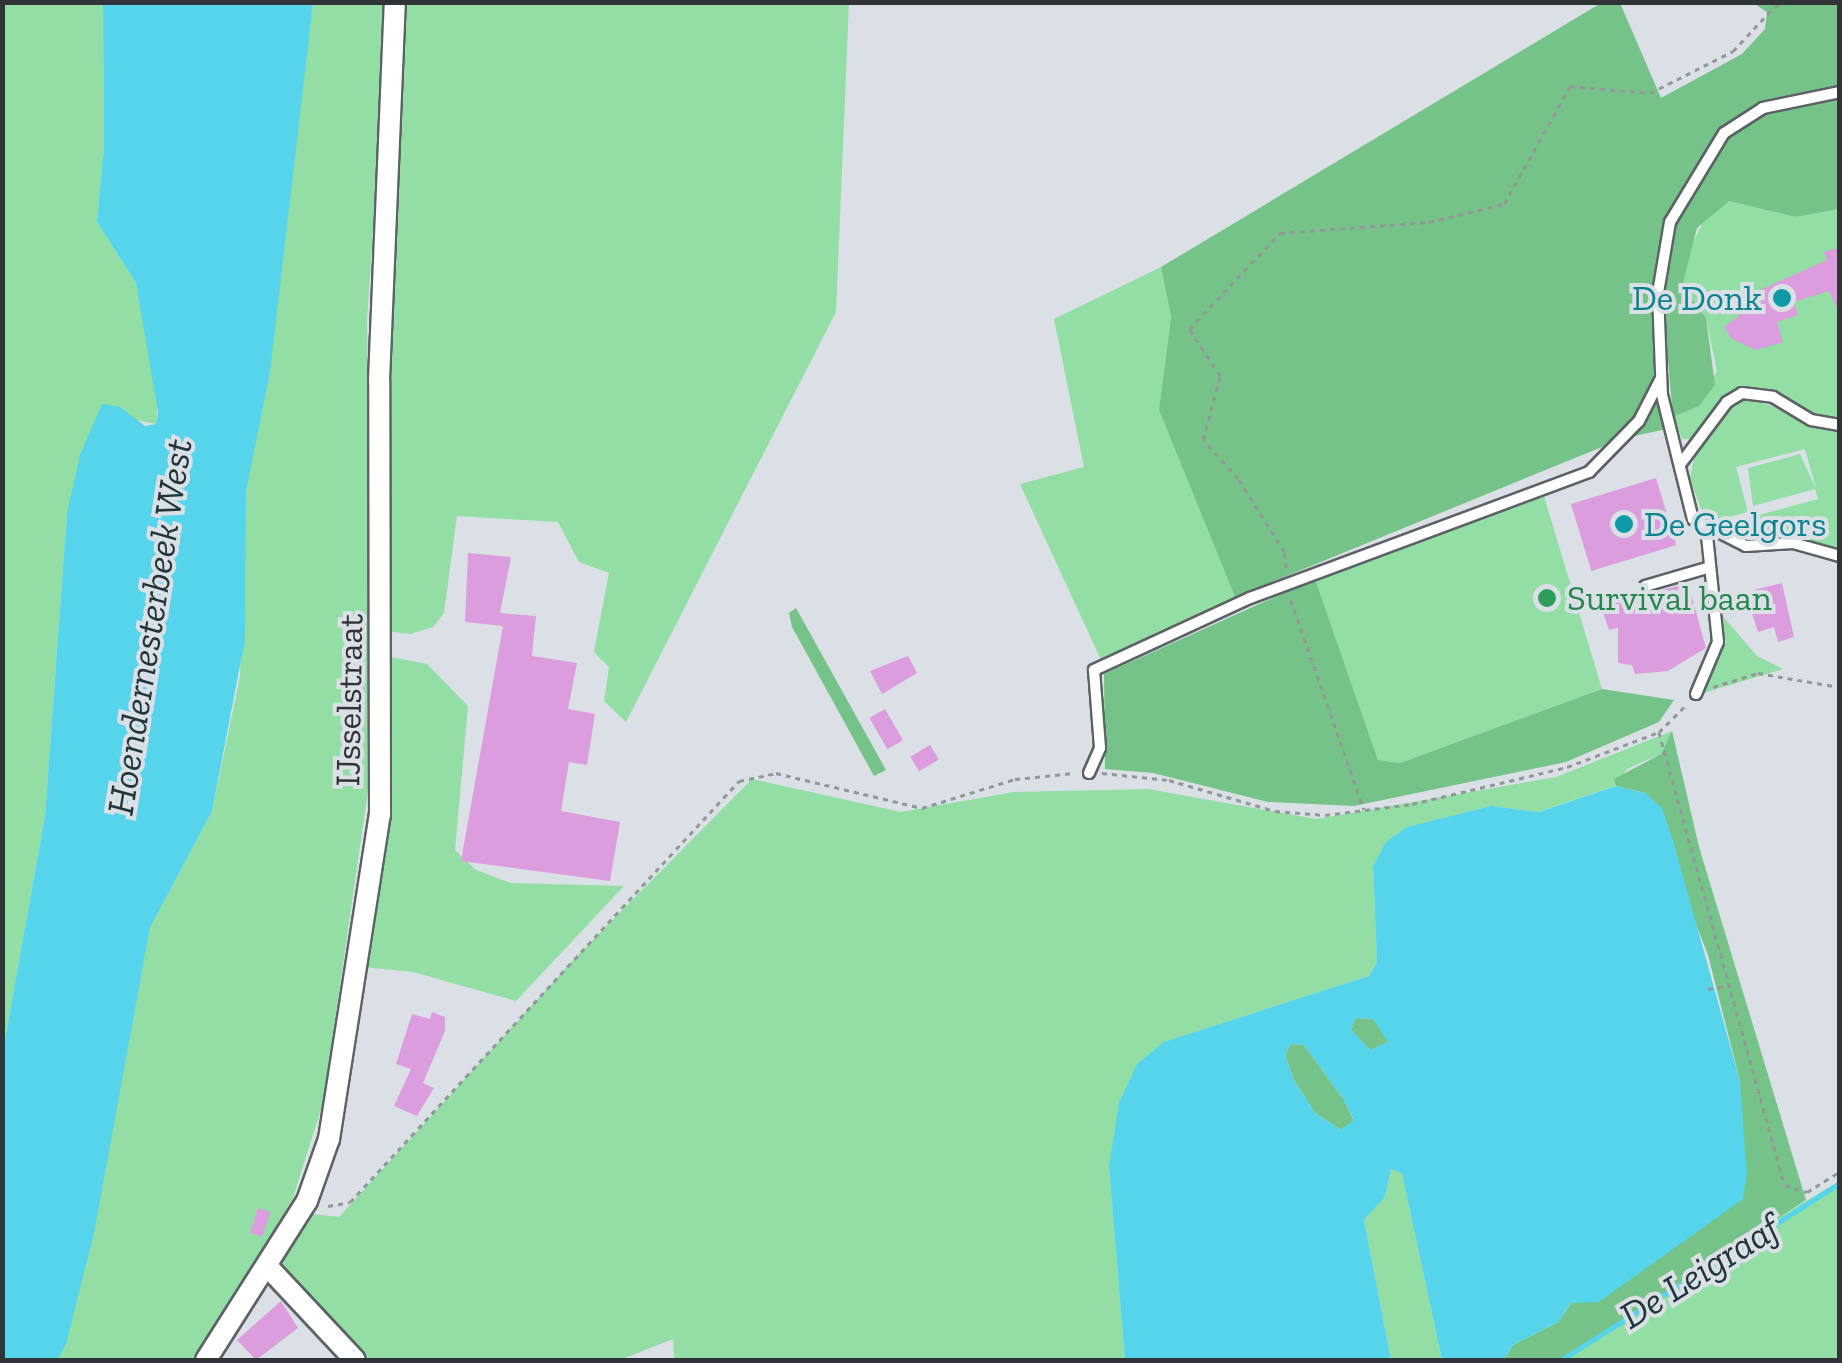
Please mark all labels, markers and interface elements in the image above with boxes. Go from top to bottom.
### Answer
place label: De Donk [1632,277,1762,319]
marker: De Donk [1771,287,1793,309]
water label: Hoendernesterbeek West [98,435,202,819]
place label: De Geelgors [1644,503,1827,545]
marker: De Geelgors [1613,513,1635,535]
place label: Survival baan [1567,577,1772,619]
marker: Survival baan [1536,587,1558,609]
street label: IJsselstraat [326,613,372,787]
water label: De Leigraaf [1612,1205,1788,1339]

